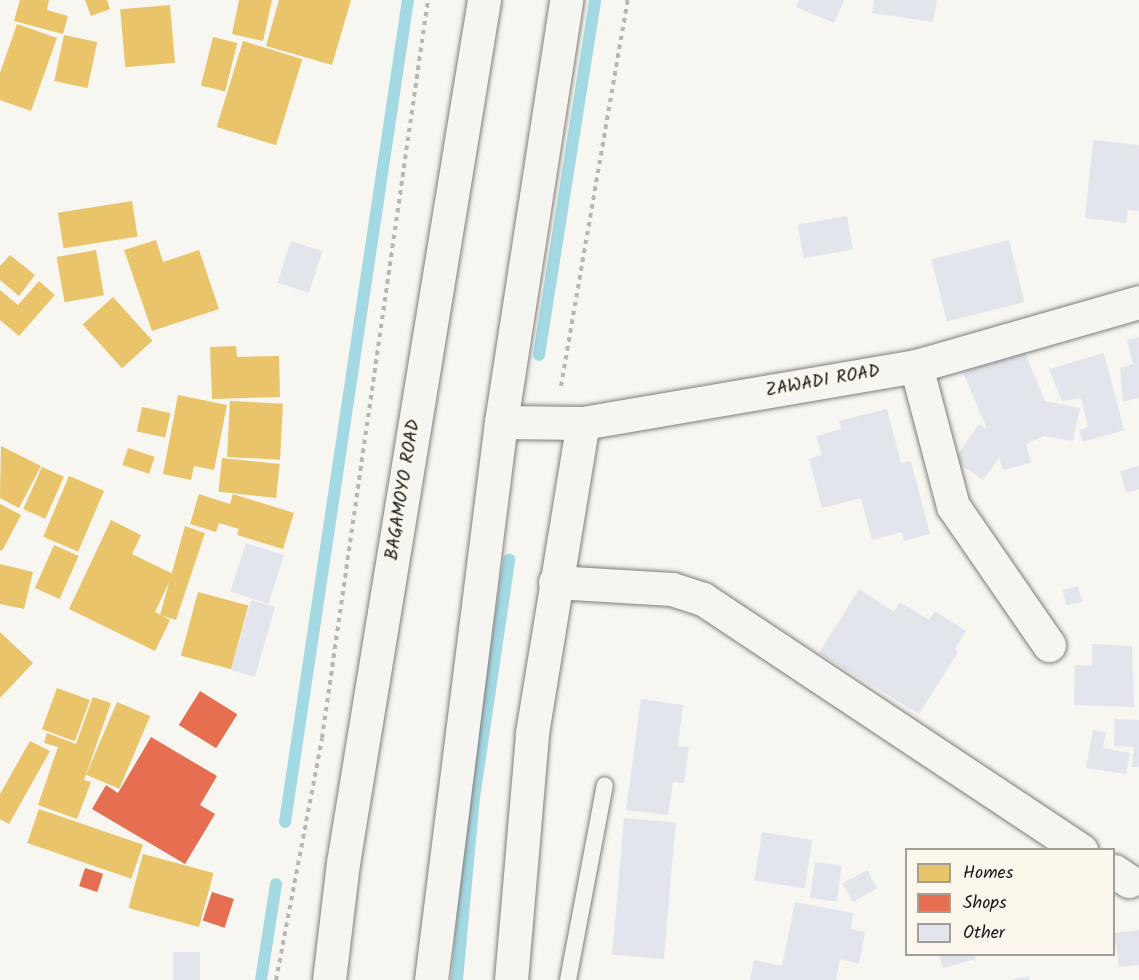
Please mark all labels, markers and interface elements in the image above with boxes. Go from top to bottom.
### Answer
street label: ZAWADI ROAD [764,361,882,403]
street label: BAGAMOYO ROAD [382,418,426,562]
legend [905,848,1115,956]
text: Homes [963,859,1013,888]
text: Shops [963,889,1007,918]
text: Other [963,919,1005,948]

